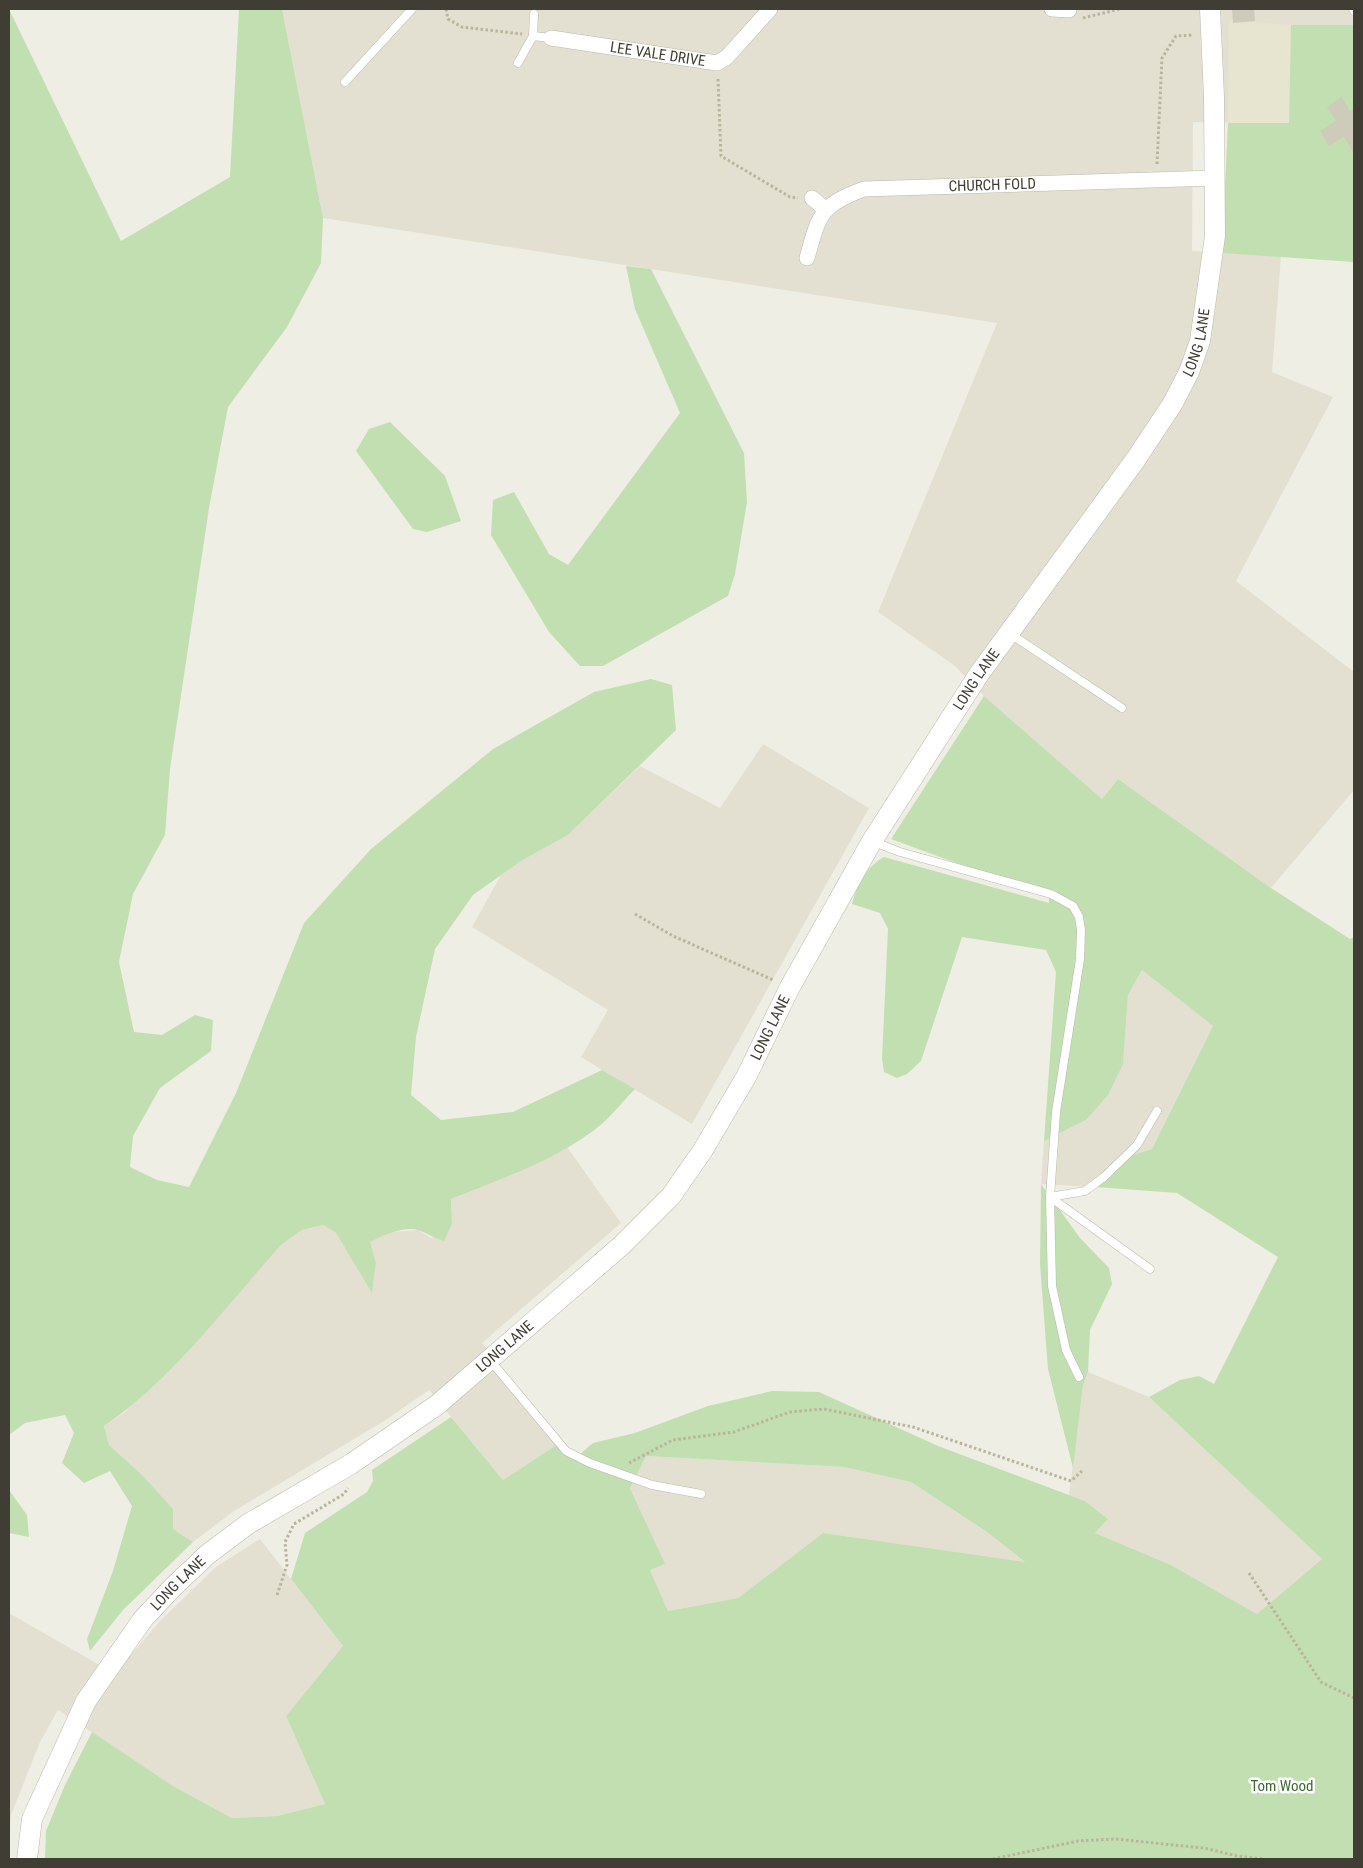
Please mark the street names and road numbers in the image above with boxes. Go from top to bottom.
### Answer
street label: LEE VALE DRIVE [609,38,707,70]
street label: CHURCH FOLD [948,175,1036,195]
street label: LONG LANE [1179,307,1214,380]
street label: LONG LANE [949,645,1003,713]
street label: LONG LANE [747,992,794,1063]
street label: LONG LANE [472,1317,537,1376]
street label: LONG LANE [147,1552,209,1614]

